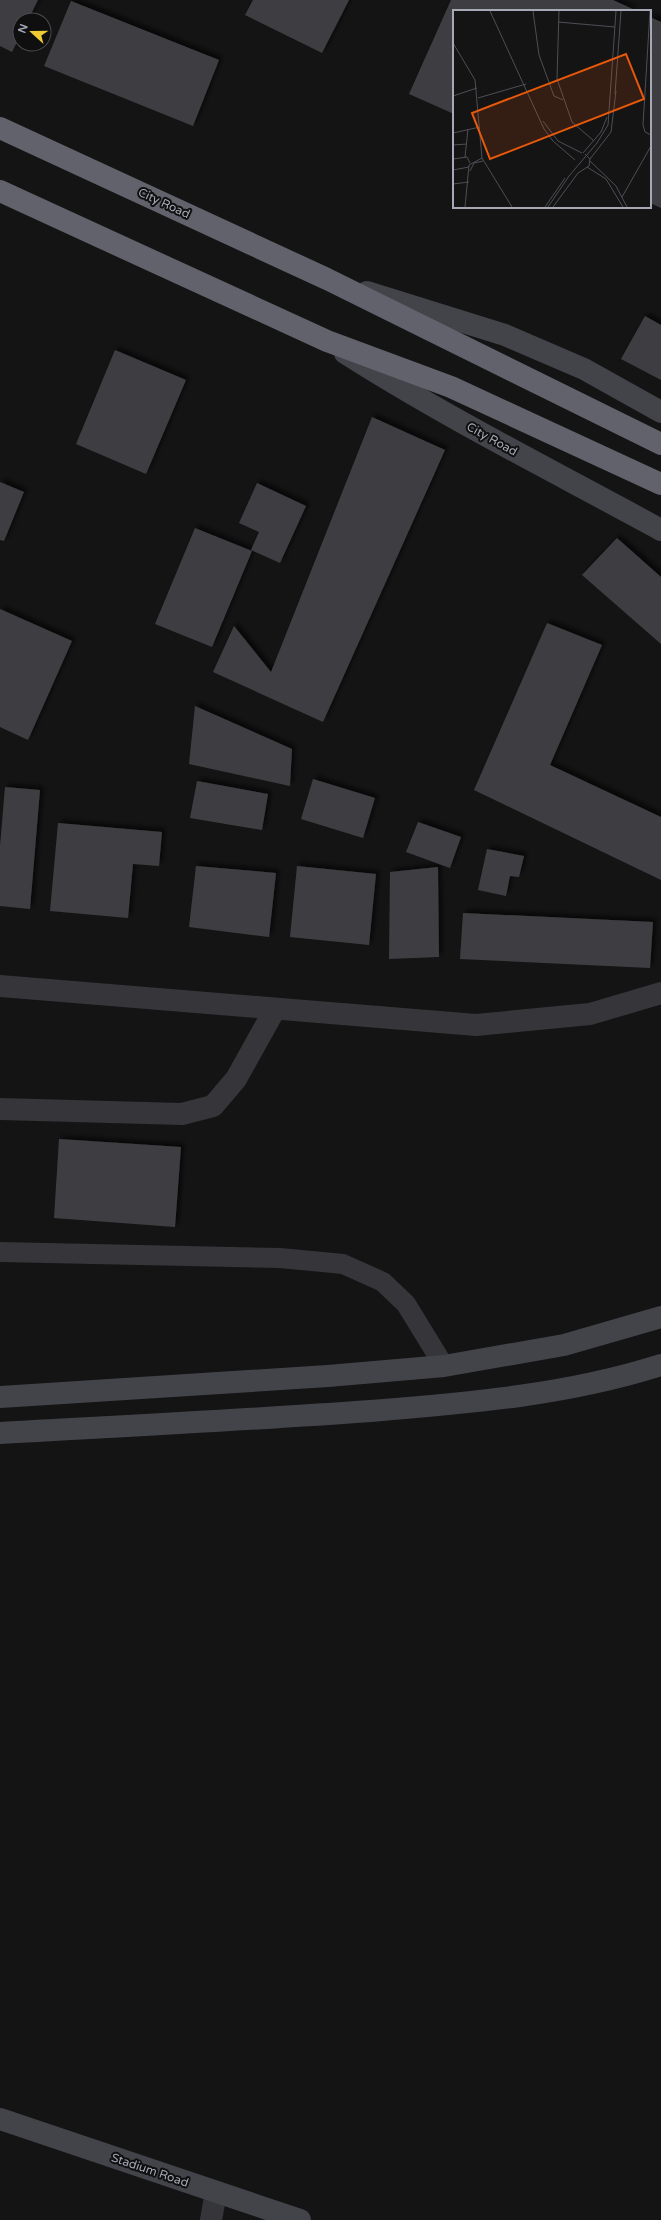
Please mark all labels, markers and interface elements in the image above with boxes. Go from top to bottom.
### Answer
inset map [453,10,651,208]
north arrow [12,12,52,52]
text: N [15,22,31,35]
street label: City Road [136,185,192,221]
street label: City Road [464,419,520,459]
street label: Stadium Road [110,2150,190,2190]

